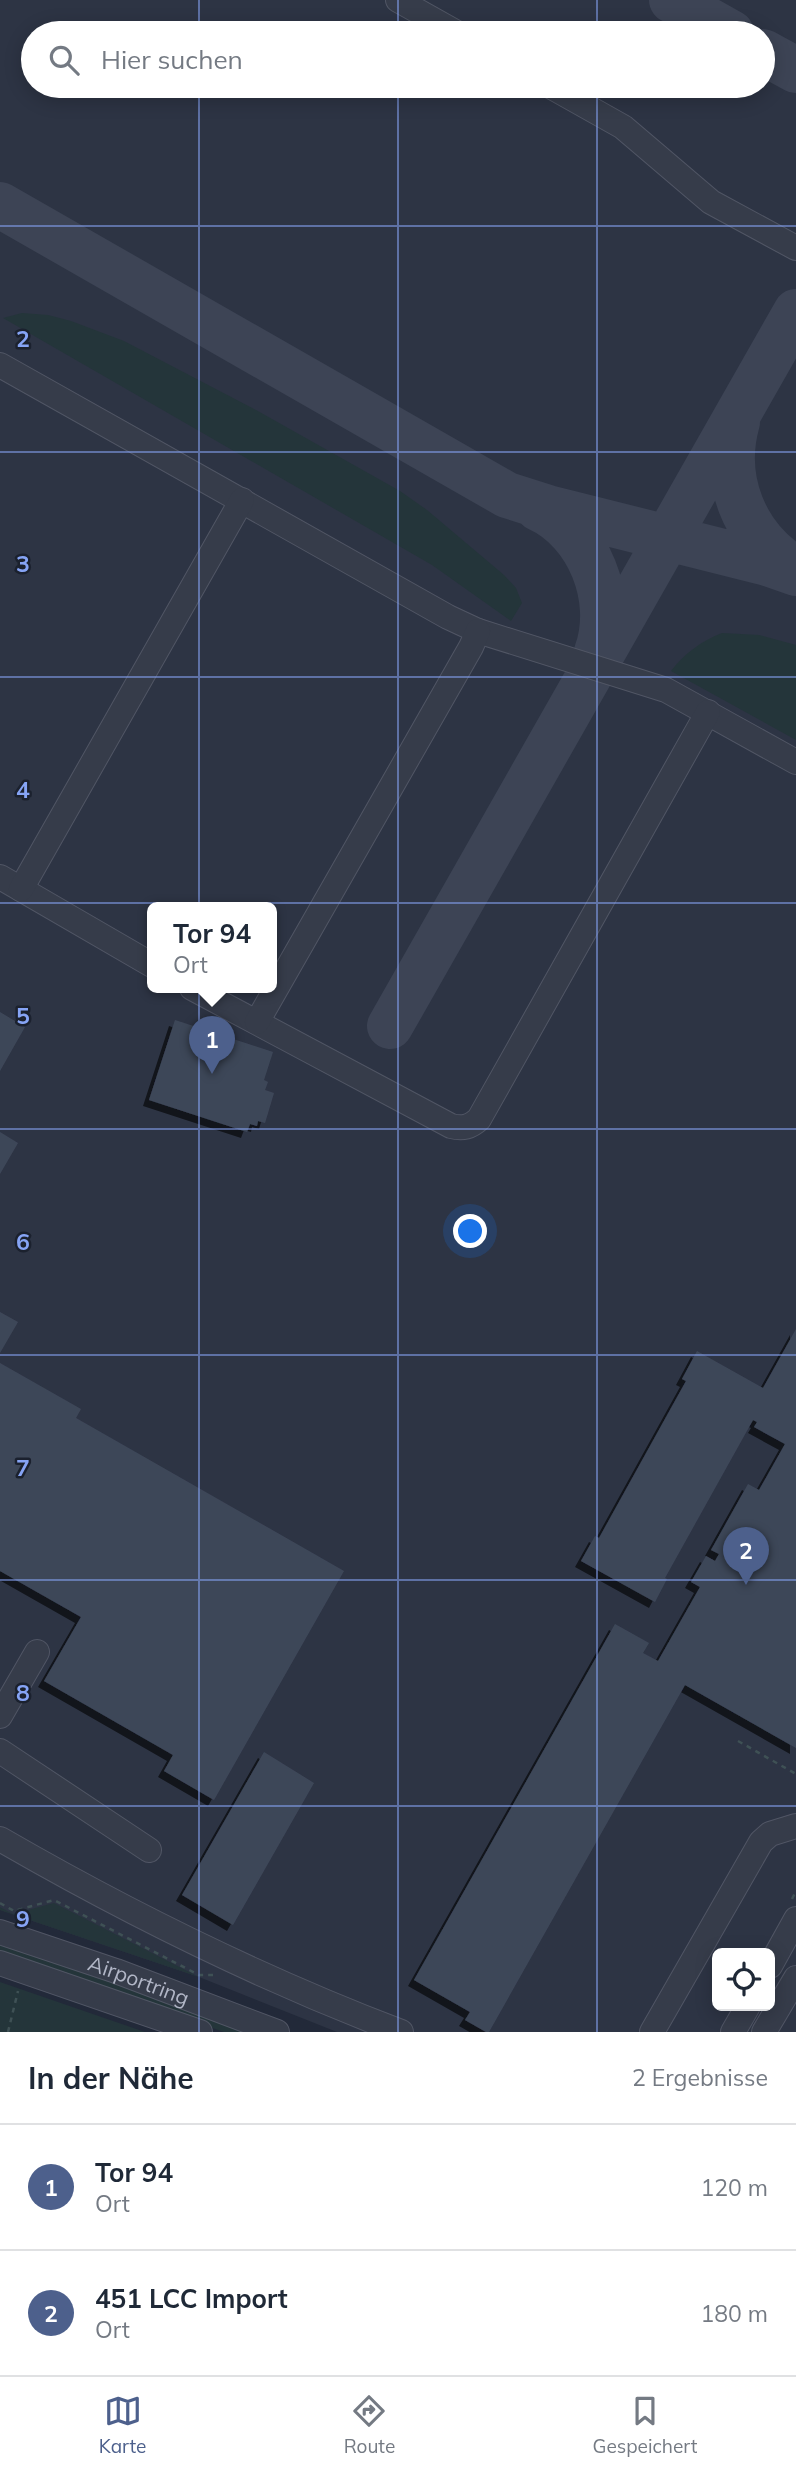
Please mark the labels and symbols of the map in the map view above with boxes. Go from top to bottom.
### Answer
text: 2 [16,324,30,353]
text: 3 [16,549,30,578]
text: 4 [16,775,30,804]
text: 5 [16,1001,30,1030]
pin: 1 [189,1016,235,1074]
your location [453,1214,487,1248]
text: 6 [16,1227,30,1256]
text: 7 [16,1453,30,1482]
pin: 2 [723,1527,769,1585]
text: 8 [16,1678,30,1707]
text: 9 [16,1904,30,1933]
street label: Airportring [85,1950,193,2011]

